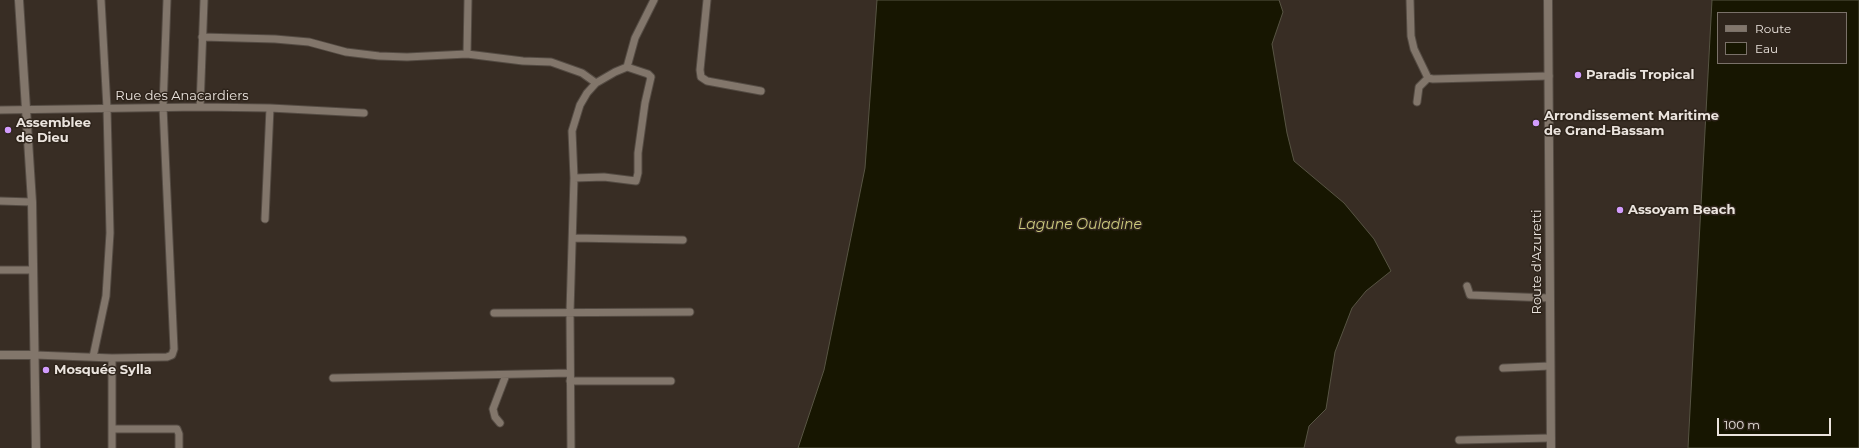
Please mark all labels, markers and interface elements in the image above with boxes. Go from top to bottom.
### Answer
legend [1717,12,1847,64]
text: Route [1755,21,1791,36]
text: Eau [1755,41,1778,56]
place label: Paradis Tropical [1586,67,1694,83]
marker: Paradis Tropical [1573,70,1583,80]
street label: Rue des Anacardiers [115,88,249,104]
place label: Arrondissement Maritime de Grand-Bassam [1544,108,1719,139]
place label: Assemblee de Dieu [16,115,91,146]
marker: Arrondissement Maritime de Grand-Bassam [1531,118,1541,128]
marker: Assemblee de Dieu [3,125,13,135]
place label: Assoyam Beach [1628,202,1735,218]
marker: Assoyam Beach [1615,205,1625,215]
street label: Route d'Azuretti [1529,210,1545,314]
water label: Lagune Ouladine [1018,217,1142,233]
place label: Mosquée Sylla [54,362,152,378]
marker: Mosquée Sylla [41,365,51,375]
scale bar [1719,410,1833,436]
text: 100 m [1724,417,1760,432]

